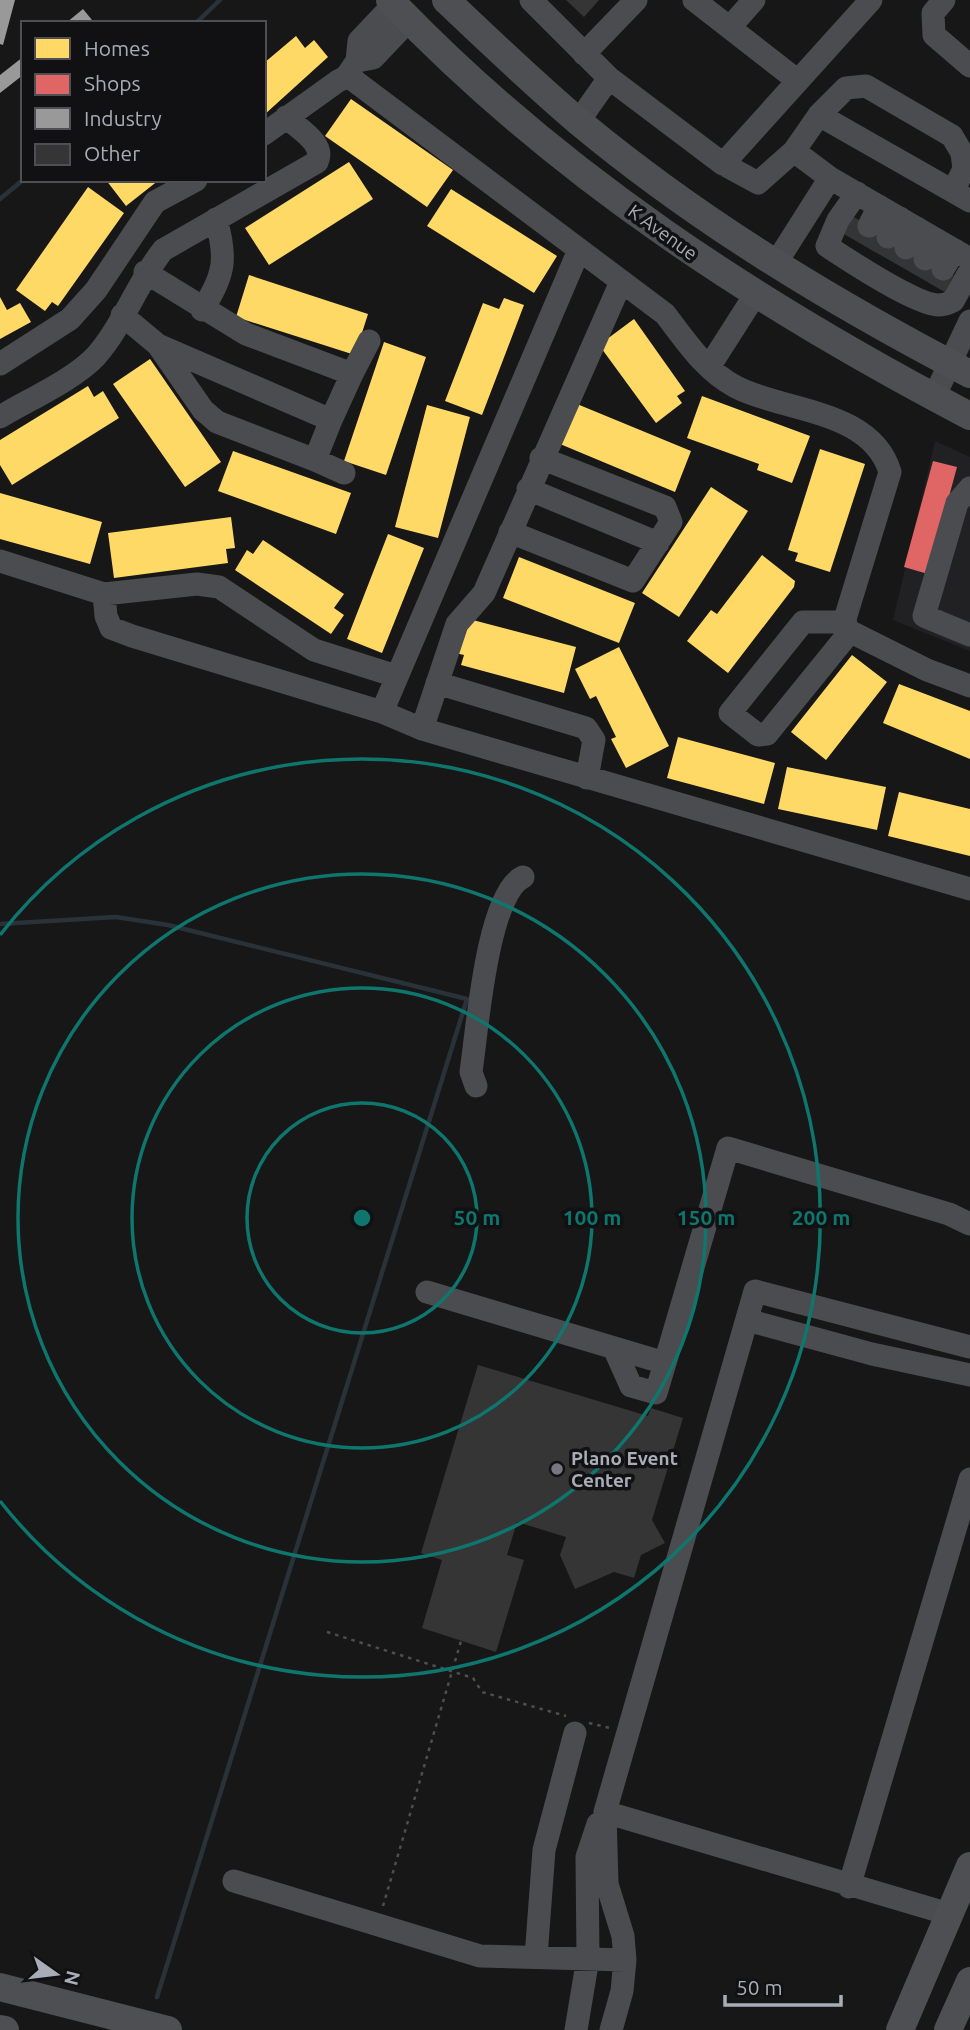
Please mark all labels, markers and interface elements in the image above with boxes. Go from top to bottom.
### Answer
legend [21,21,266,182]
text: Homes [84,36,150,60]
text: Shops [84,71,141,95]
text: Industry [84,106,162,130]
text: Other [84,141,140,165]
street label: K Avenue [624,200,702,264]
text: 50 m [454,1205,500,1229]
text: 100 m [563,1205,621,1229]
text: 150 m [677,1205,735,1229]
text: 200 m [792,1205,850,1229]
centre of rings [350,1206,374,1230]
place label: Plano Event Center [571,1447,678,1491]
marker: Plano Event Center [549,1461,565,1477]
north arrow [21,1939,91,2009]
scale bar [725,1964,841,2008]
text: N [60,1969,85,1988]
text: 50 m [736,1975,783,1999]

